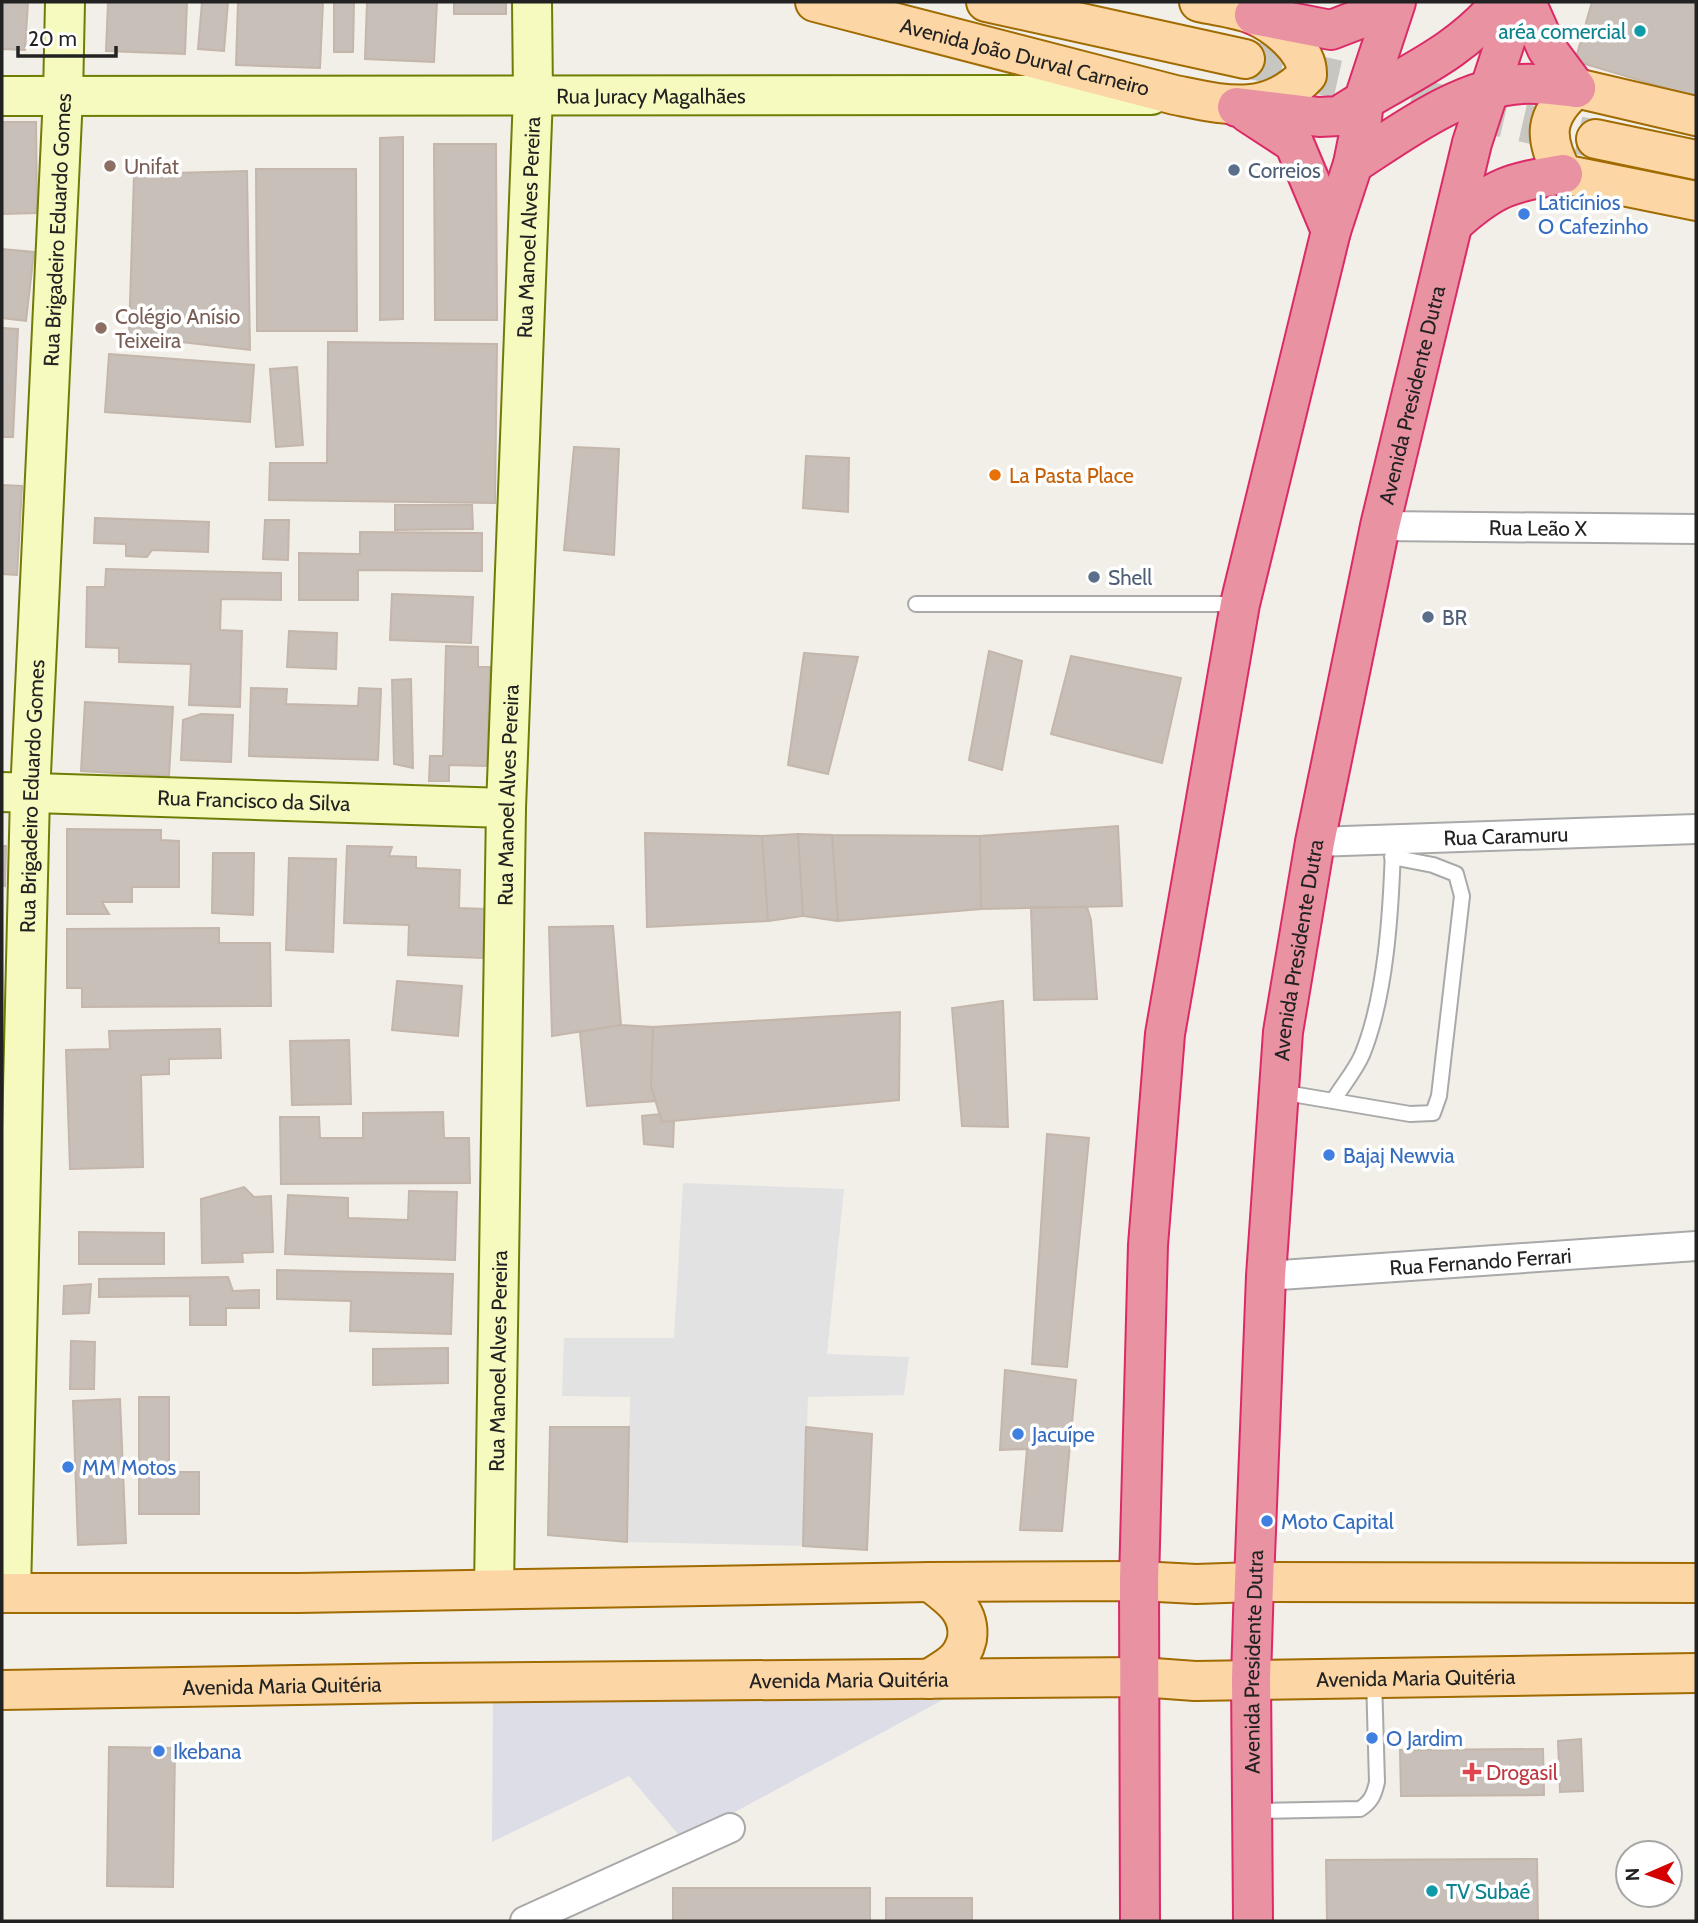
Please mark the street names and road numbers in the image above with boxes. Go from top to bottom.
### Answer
street label: Avenida João Durval Carneiro [898,12,1152,100]
street label: Rua Juracy Magalhães [556,83,746,108]
street label: Rua Brigadeiro Eduardo Gomes [38,92,76,367]
street label: Rua Manoel Alves Pereira [511,116,545,339]
street label: Avenida Presidente Dutra [1373,283,1450,507]
street label: Rua Leão X [1489,515,1588,540]
street label: Rua Brigadeiro Eduardo Gomes [14,659,49,933]
street label: Rua Manoel Alves Pereira [492,684,523,906]
street label: Rua Francisco da Silva [157,784,351,816]
street label: Rua Caramuru [1443,821,1569,850]
street label: Avenida Presidente Dutra [1269,837,1328,1062]
street label: Rua Fernando Ferrari [1389,1242,1572,1280]
street label: Rua Manoel Alves Pereira [483,1250,512,1472]
street label: Avenida Presidente Dutra [1238,1549,1268,1774]
street label: Avenida Maria Quitéria [1316,1663,1516,1692]
street label: Avenida Maria Quitéria [749,1666,949,1693]
street label: Avenida Maria Quitéria [182,1671,382,1699]

